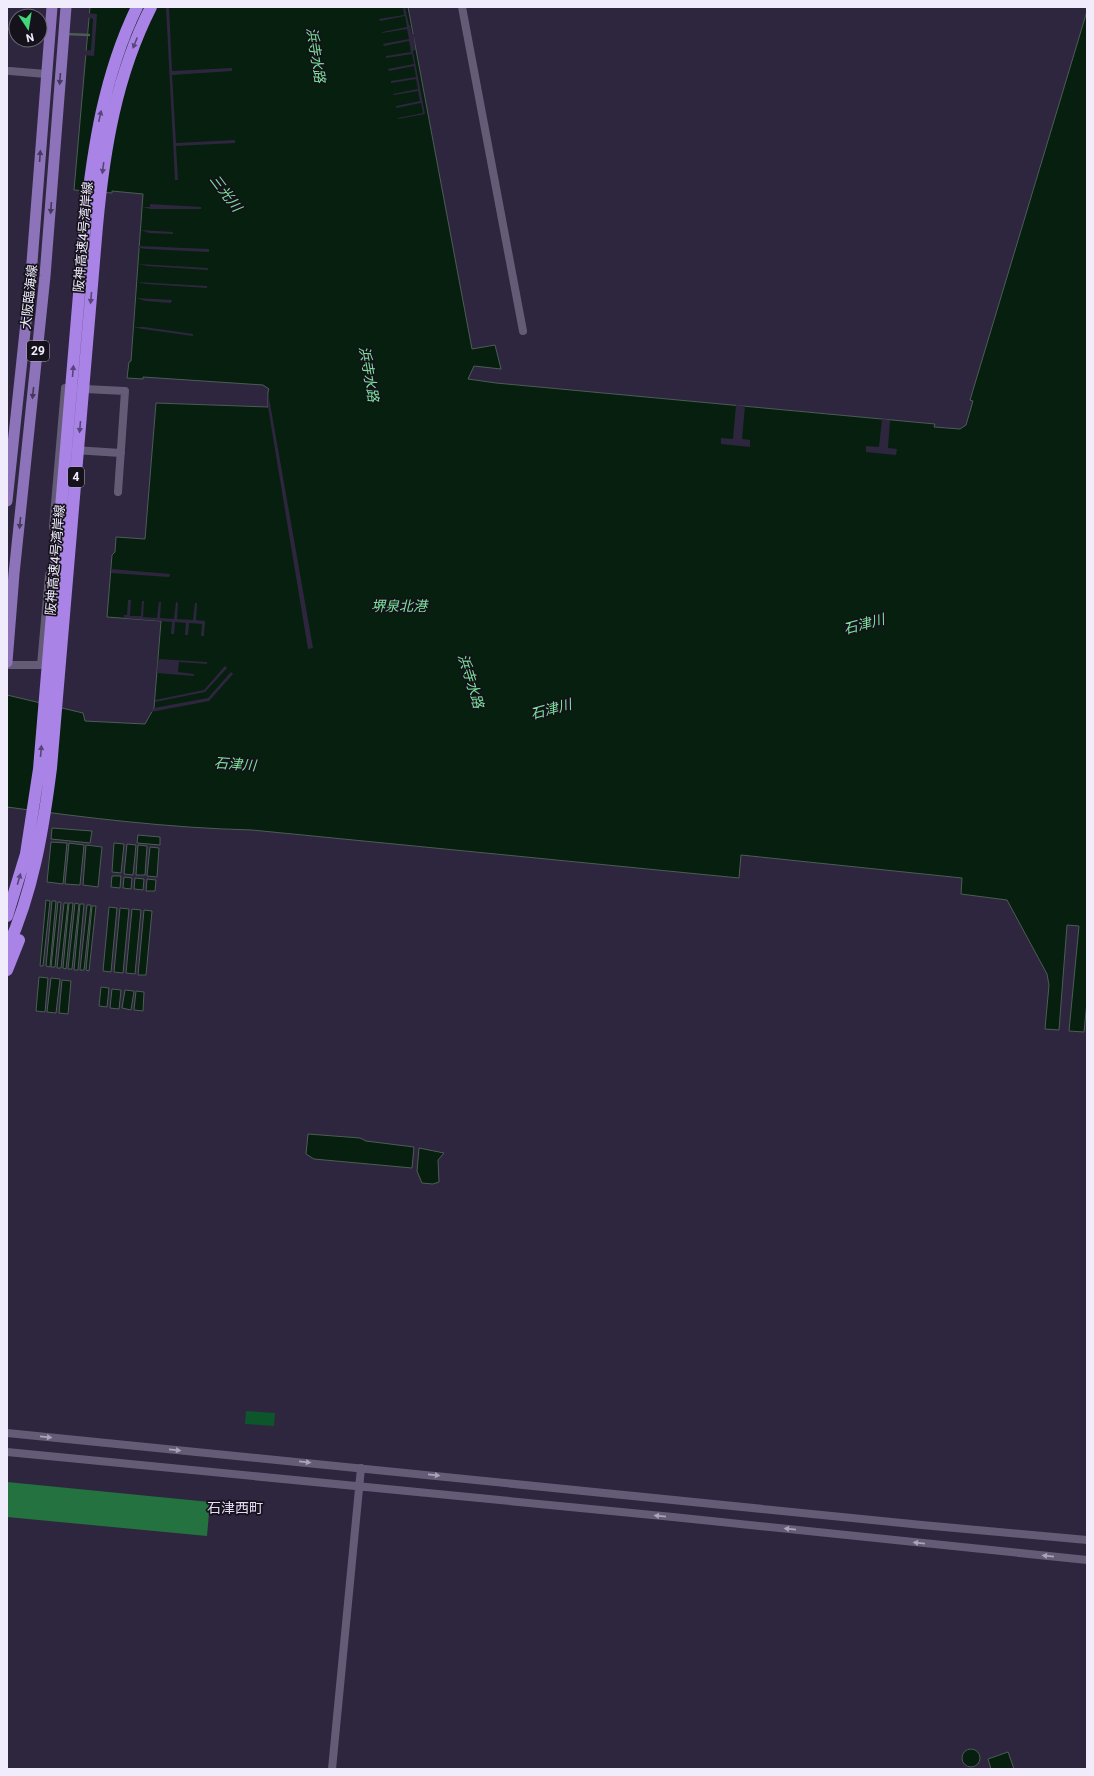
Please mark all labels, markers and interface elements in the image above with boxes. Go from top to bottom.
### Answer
north arrow [8,8,48,48]
water label: 浜寺水路 [304,26,328,85]
text: N [25,30,35,45]
one-way arrow [132,37,138,48]
one-way arrow [57,73,64,85]
one-way arrow [97,110,103,122]
one-way arrow [36,150,43,162]
one-way arrow [100,162,106,174]
water label: 三光川 [207,171,246,216]
street label: 阪神高速4号湾岸線 [71,181,95,293]
one-way arrow [47,202,54,214]
street label: 大阪臨海線 [18,264,40,330]
one-way arrow [88,292,94,304]
road number: 29 [27,341,49,361]
water label: 浜寺水路 [356,345,382,404]
one-way arrow [70,365,77,377]
one-way arrow [30,387,36,399]
one-way arrow [77,421,84,433]
road number: 4 [68,467,84,487]
street label: 阪神高速4号湾岸線 [43,504,67,616]
one-way arrow [16,517,23,529]
water label: 堺泉北港 [371,598,429,614]
water label: 石津川 [842,610,888,637]
water label: 浜寺水路 [455,652,487,711]
water label: 石津川 [529,695,575,722]
one-way arrow [38,745,44,757]
water label: 石津川 [213,755,259,774]
one-way arrow [16,873,22,885]
one-way arrow [40,1433,52,1440]
one-way arrow [169,1446,181,1453]
one-way arrow [298,1459,311,1466]
one-way arrow [428,1472,440,1478]
district label: 石津西町 [207,1500,263,1516]
one-way arrow [654,1512,666,1519]
one-way arrow [784,1526,796,1532]
one-way arrow [913,1539,925,1546]
one-way arrow [1042,1553,1054,1559]

